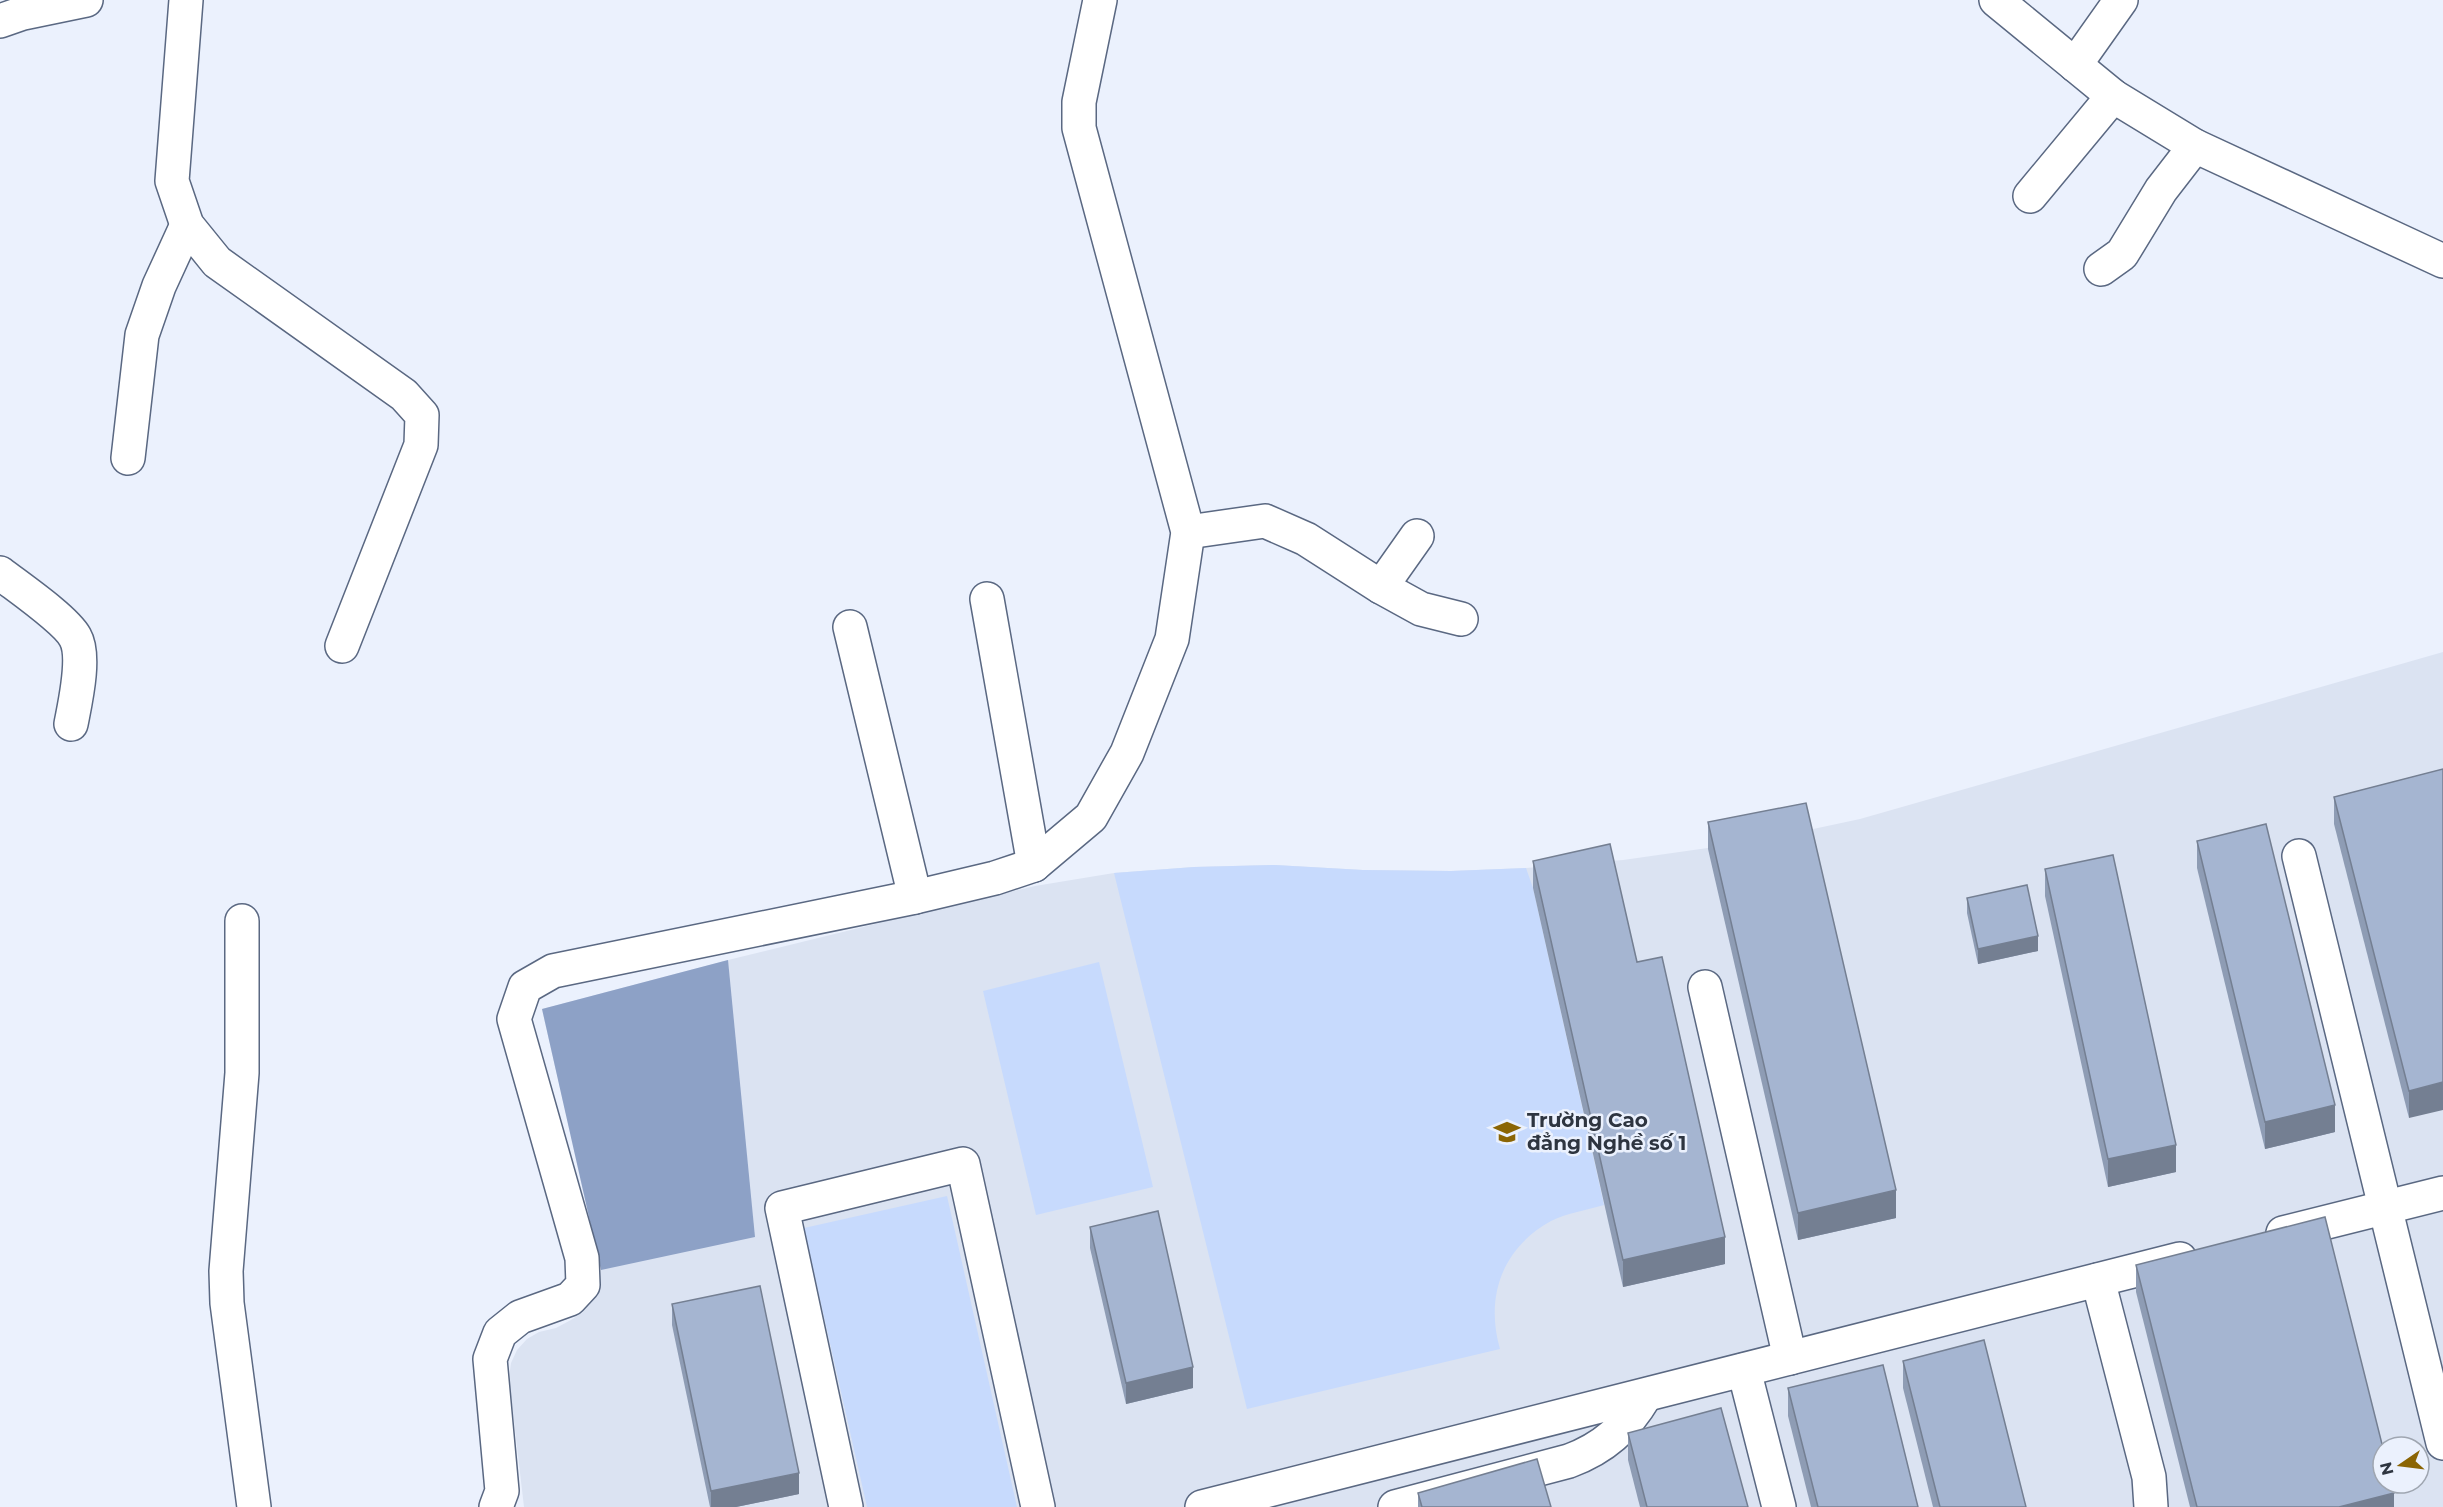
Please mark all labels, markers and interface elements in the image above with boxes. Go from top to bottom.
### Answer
place label: Trường Cao đẳng Nghề số 1 [1527,1108,1686,1155]
school or university icon: Trường Cao đẳng Nghề số 1 [1492,1117,1522,1147]
north arrow [2371,1435,2431,1495]
text: N [2376,1460,2398,1477]

